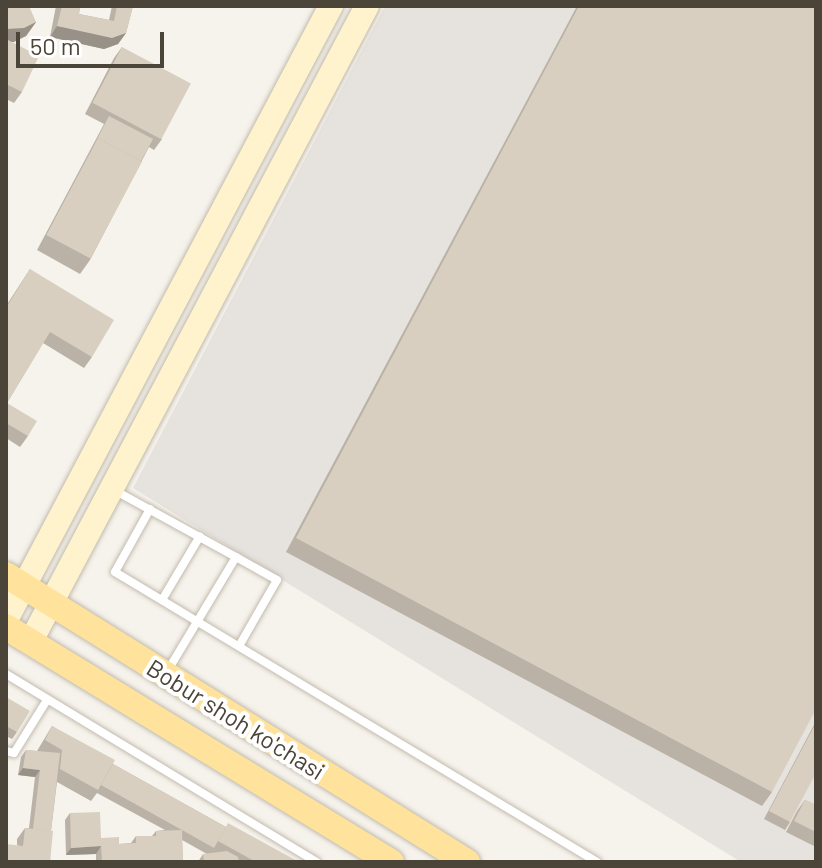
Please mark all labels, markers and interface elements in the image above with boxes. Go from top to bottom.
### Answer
scale bar [20,16,168,66]
text: 50 m [30,31,81,60]
street label: Bobur shoh ko'chasi [142,653,330,785]

